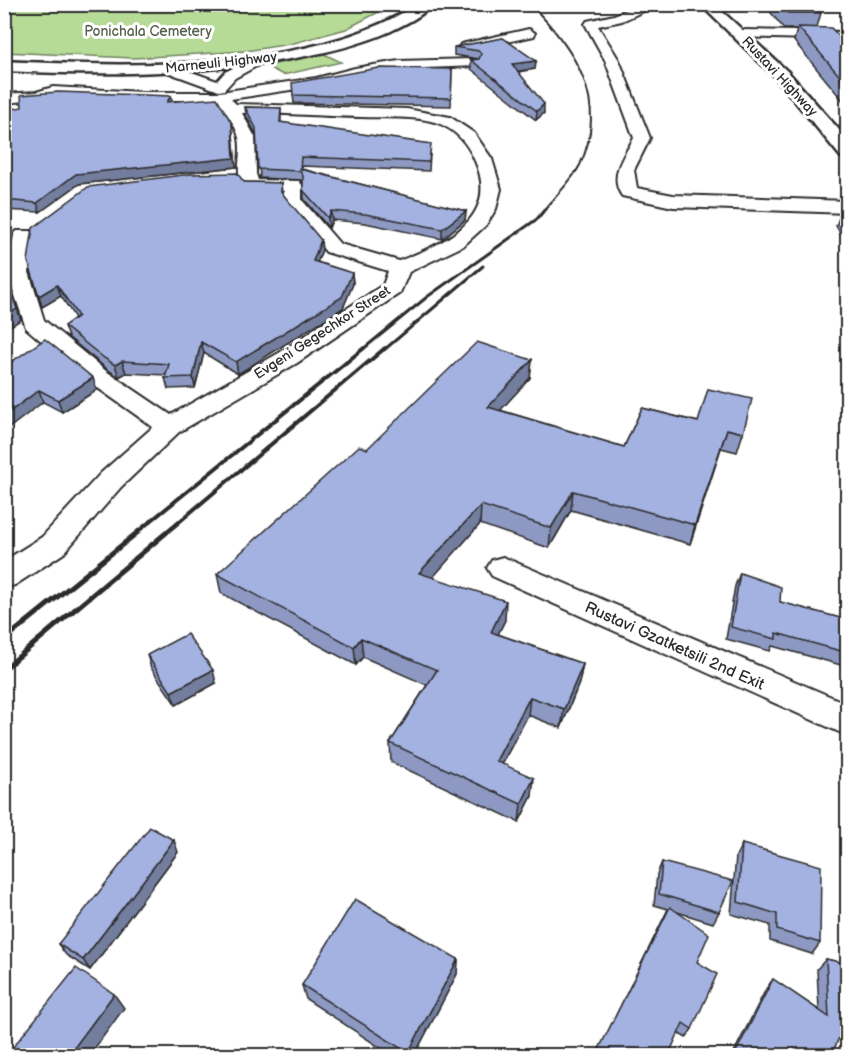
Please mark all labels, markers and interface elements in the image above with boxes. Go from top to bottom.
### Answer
park label: Ponichala Cemetery [84,23,212,40]
street label: Rustavi Highway [738,33,821,120]
street label: Marneuli Highway [164,48,278,77]
street label: Evgeni Gegechkor Street [251,282,394,383]
street label: Rustavi Gzatketsili 2nd Exit [582,598,767,695]

